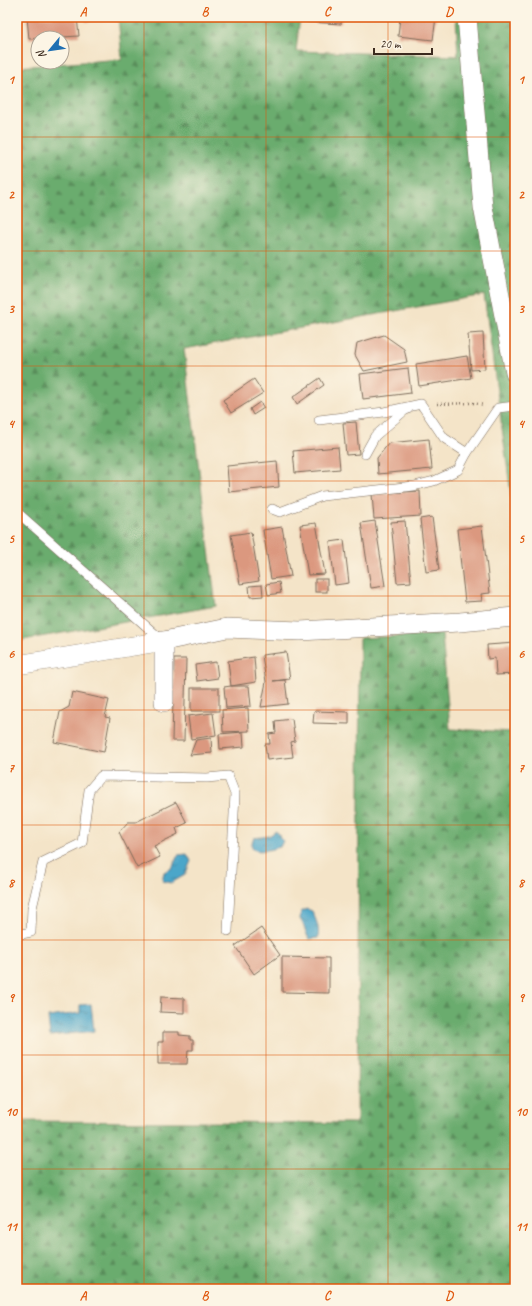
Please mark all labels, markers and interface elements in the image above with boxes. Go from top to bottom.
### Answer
text: A [80,4,88,20]
text: B [202,4,210,20]
text: C [324,4,332,20]
text: D [445,4,454,20]
north arrow [30,30,70,70]
scale bar [374,30,432,56]
text: 20 m [380,36,402,52]
text: N [32,47,49,61]
text: 1 [8,72,16,88]
text: 1 [518,72,526,88]
text: 2 [8,187,15,203]
text: 2 [518,187,525,203]
text: 3 [8,301,15,317]
text: 3 [518,301,525,317]
text: 4 [8,416,16,432]
text: 4 [518,416,526,432]
text: 5 [8,531,15,547]
text: 5 [518,531,525,547]
text: 6 [8,646,15,662]
text: 6 [518,646,525,662]
text: 7 [8,760,15,776]
text: 7 [518,760,525,776]
text: 8 [8,875,16,891]
text: 8 [518,875,526,891]
text: 9 [8,990,15,1006]
text: 9 [518,990,525,1006]
text: 10 [5,1104,18,1120]
text: 10 [515,1104,528,1120]
text: 11 [5,1219,19,1235]
text: 11 [515,1219,529,1235]
text: A [80,1288,88,1304]
text: B [202,1288,210,1304]
text: C [324,1288,332,1304]
text: D [445,1288,454,1304]

